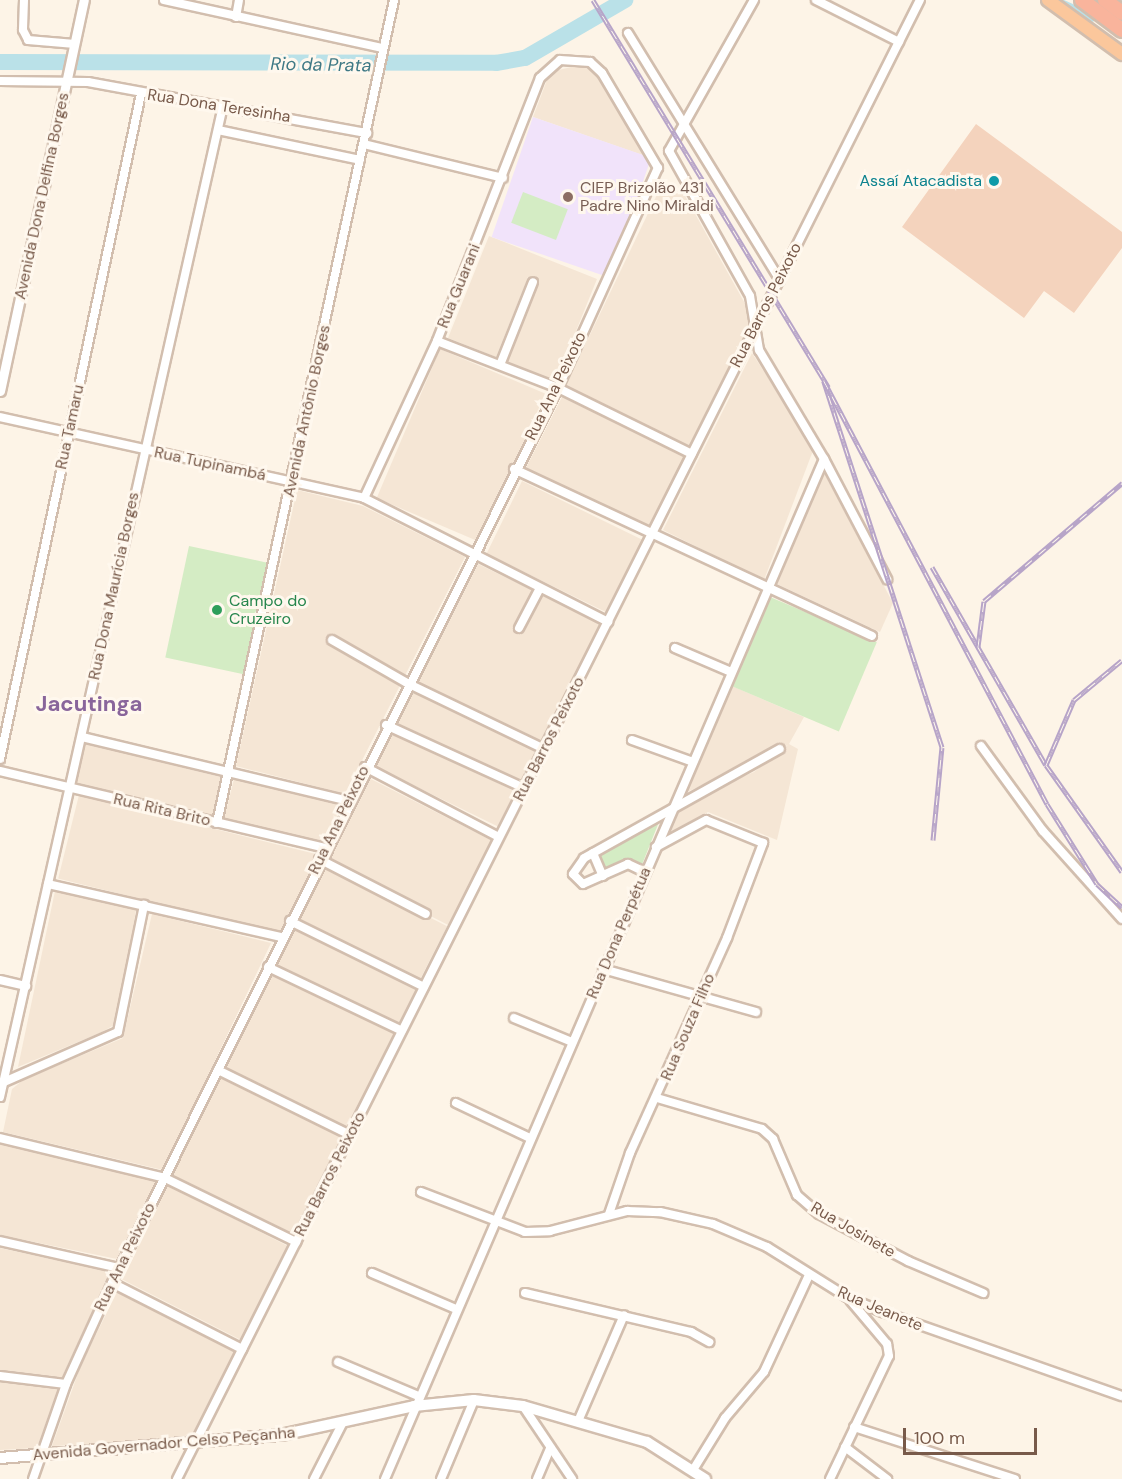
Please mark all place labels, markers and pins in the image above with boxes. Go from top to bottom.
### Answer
place label: Assaí Atacadista [859,171,982,191]
marker: Assaí Atacadista [987,174,1001,188]
place label: CIEP Brizolão 431 Padre Nino Miraldi [580,178,714,216]
marker: CIEP Brizolão 431 Padre Nino Miraldi [561,190,575,204]
place label: Campo do Cruzeiro [229,591,307,629]
marker: Campo do Cruzeiro [210,603,224,617]

